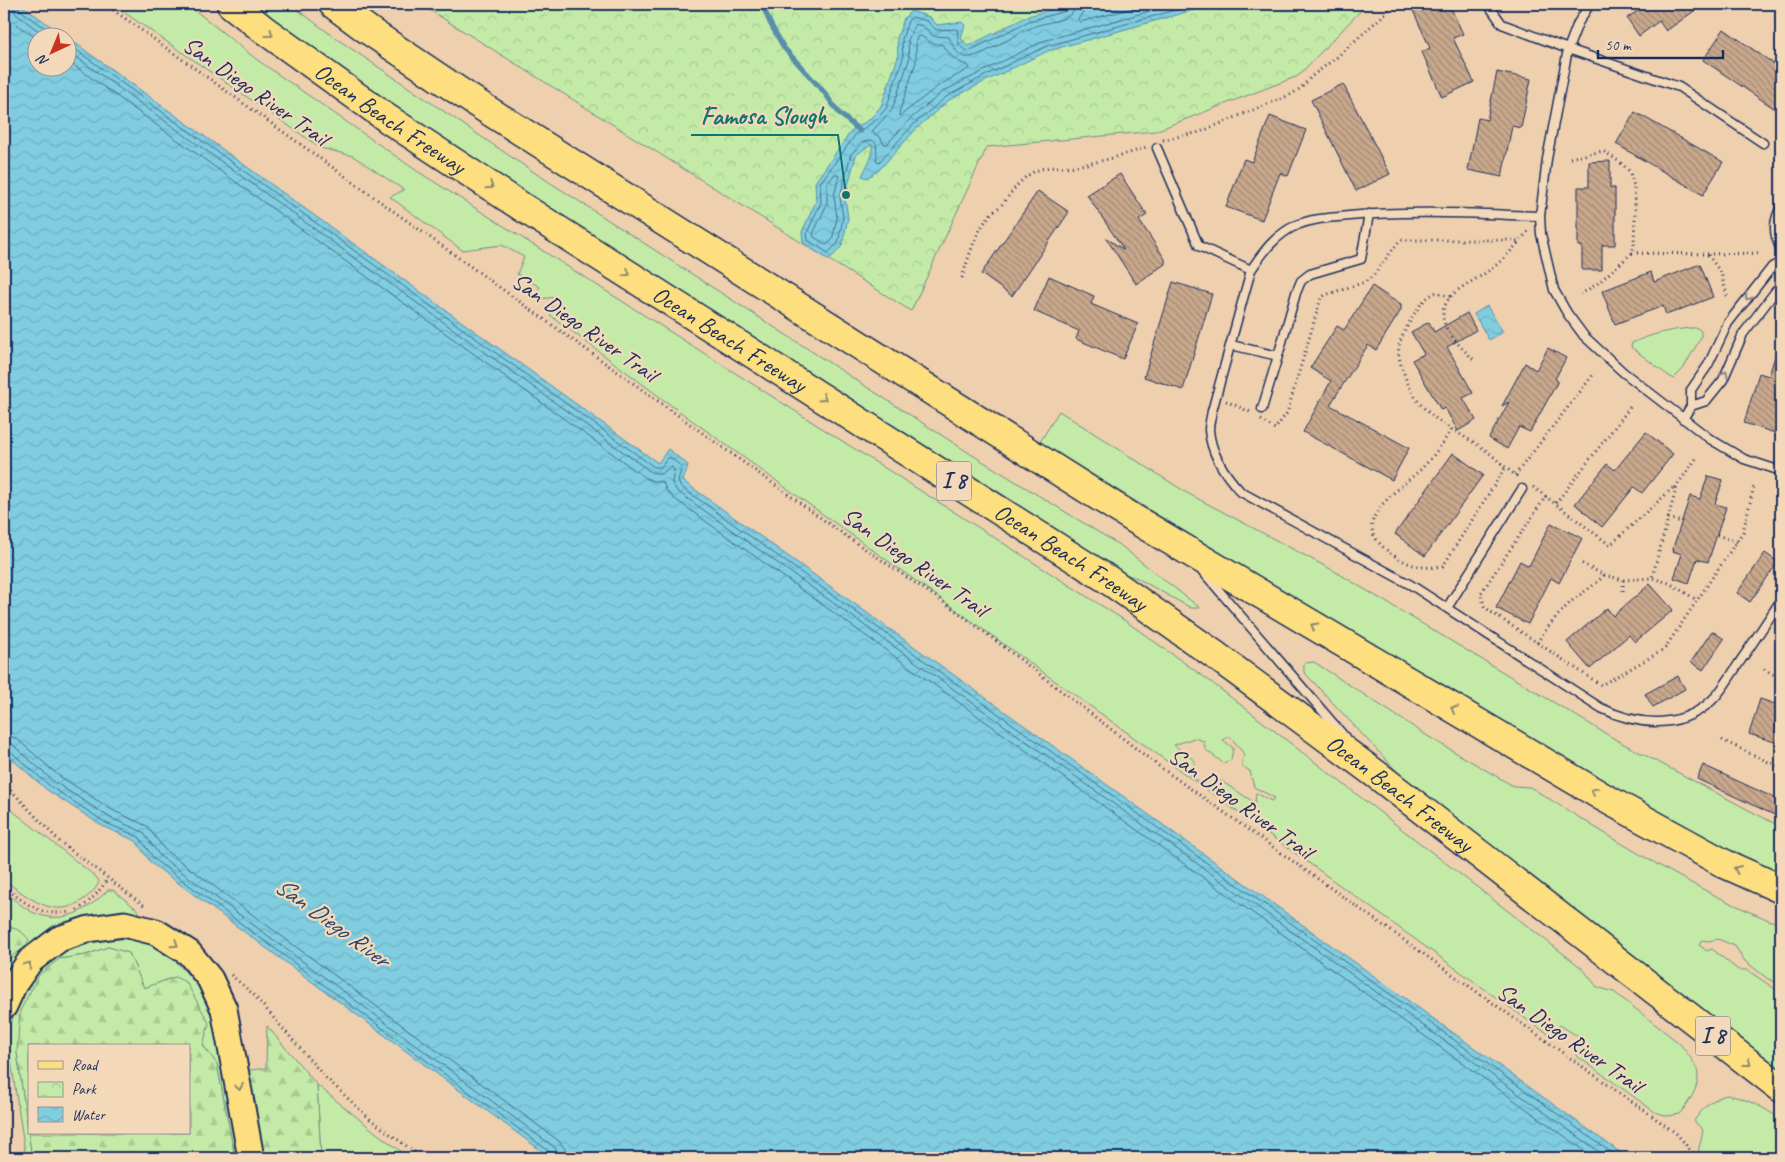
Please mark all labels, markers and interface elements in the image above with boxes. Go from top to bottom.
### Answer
north arrow [28,28,78,78]
one-way arrow [264,28,274,37]
scale bar [1598,28,1722,60]
street label: San Diego River Trail [177,30,338,155]
text: 50 m [1605,36,1632,55]
text: N [33,50,52,70]
street label: Ocean Beach Freeway [309,56,473,182]
callout: Famosa Slough [691,95,838,135]
text: Famosa Slough [701,100,829,132]
one-way arrow [484,179,493,189]
street label: San Diego River Trail [506,266,667,391]
one-way arrow [621,267,630,277]
street label: Ocean Beach Freeway [647,279,814,400]
one-way arrow [1745,291,1753,300]
one-way arrow [1719,370,1729,379]
one-way arrow [817,392,826,401]
road number: I 8 [936,462,972,501]
street label: Ocean Beach Freeway [989,496,1155,619]
street label: San Diego River Trail [836,501,997,626]
one-way arrow [1311,623,1320,633]
one-way arrow [1451,705,1460,715]
street label: Ocean Beach Freeway [1320,728,1481,860]
street label: San Diego River Trail [1163,740,1322,868]
one-way arrow [1591,788,1600,798]
one-way arrow [1733,865,1742,876]
water label: San Diego River [269,870,400,977]
one-way arrow [169,938,178,947]
one-way arrow [22,961,31,970]
street label: San Diego River Trail [1491,977,1652,1102]
road number: I 8 [1696,1016,1730,1056]
legend [28,1044,190,1134]
text: Road [72,1056,99,1075]
one-way arrow [1742,1057,1752,1066]
text: Park [72,1080,97,1099]
one-way arrow [233,1082,243,1091]
text: Water [72,1106,106,1125]

